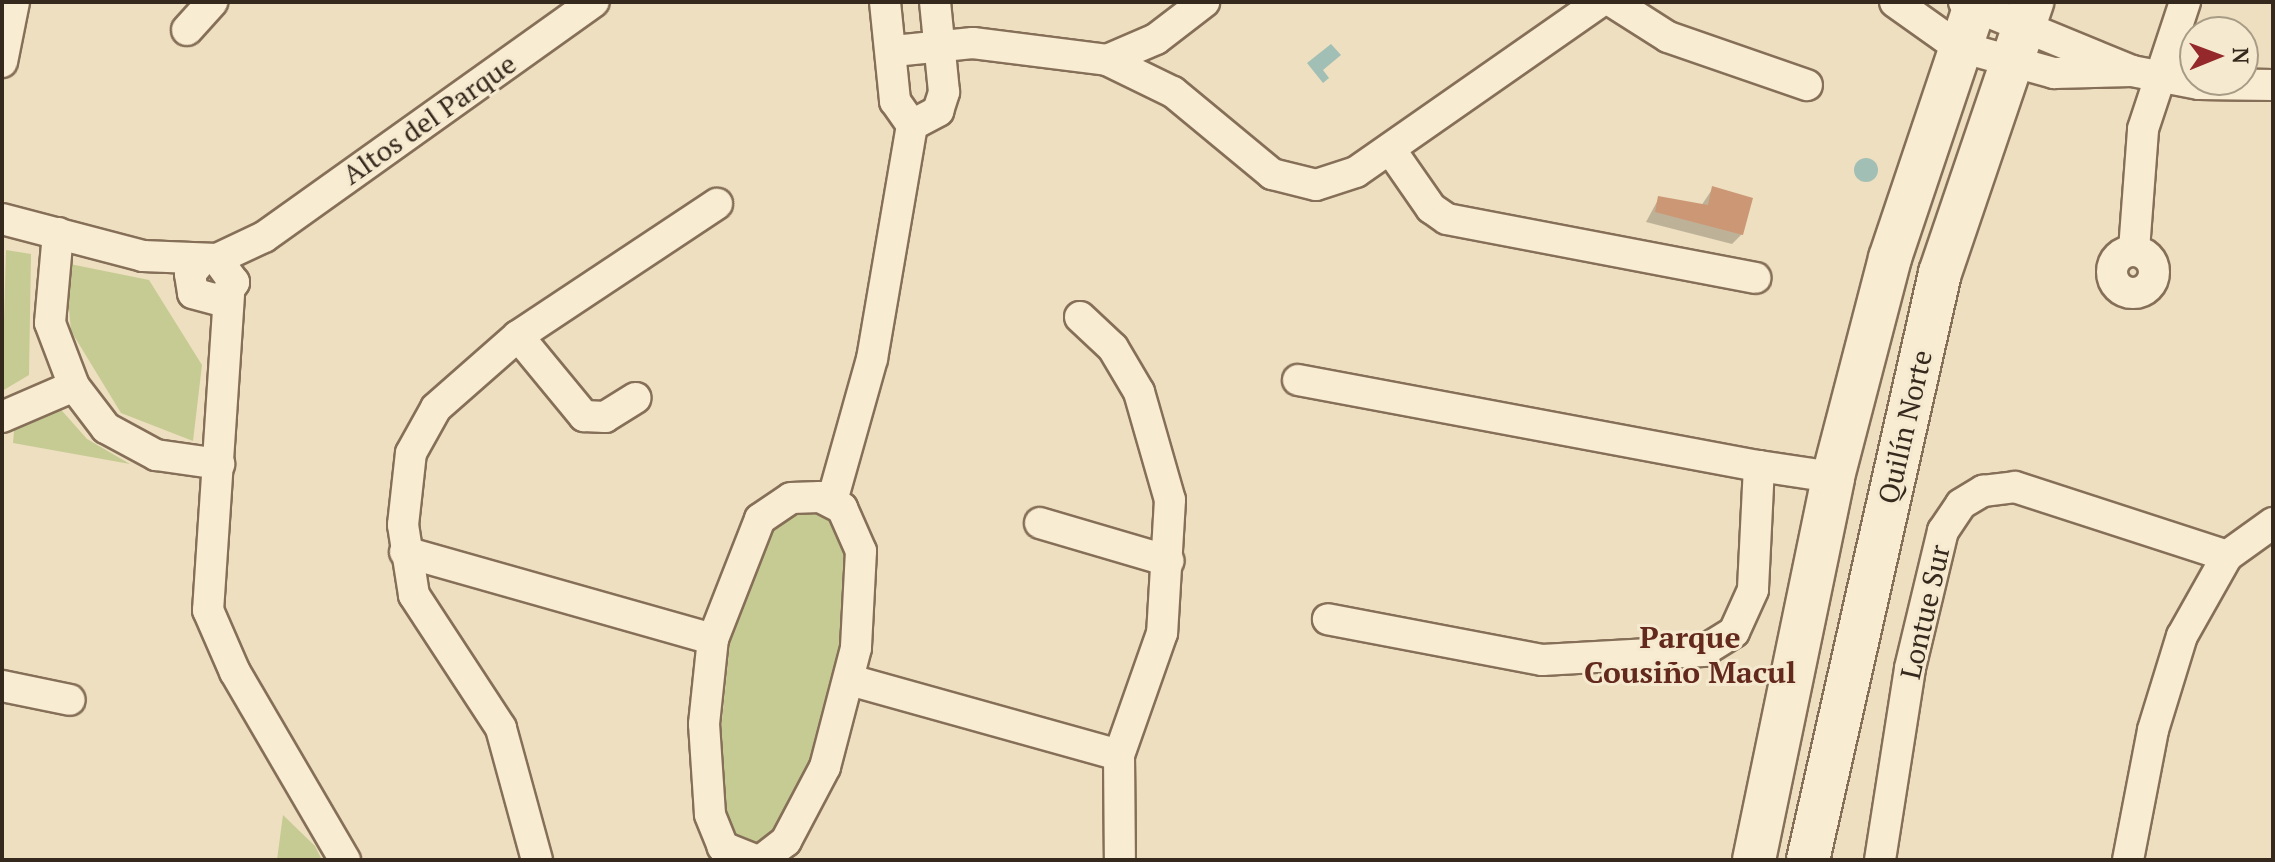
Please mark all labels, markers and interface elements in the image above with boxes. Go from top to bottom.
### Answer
north arrow [2179,16,2259,96]
street label: Altos del Parque [336,47,522,191]
text: N [2227,47,2256,64]
street label: Quilín Norte [1871,347,1939,507]
street label: Lontue Sur [1893,542,1957,682]
district label: Parque Cousiño Macul [1584,619,1796,690]

